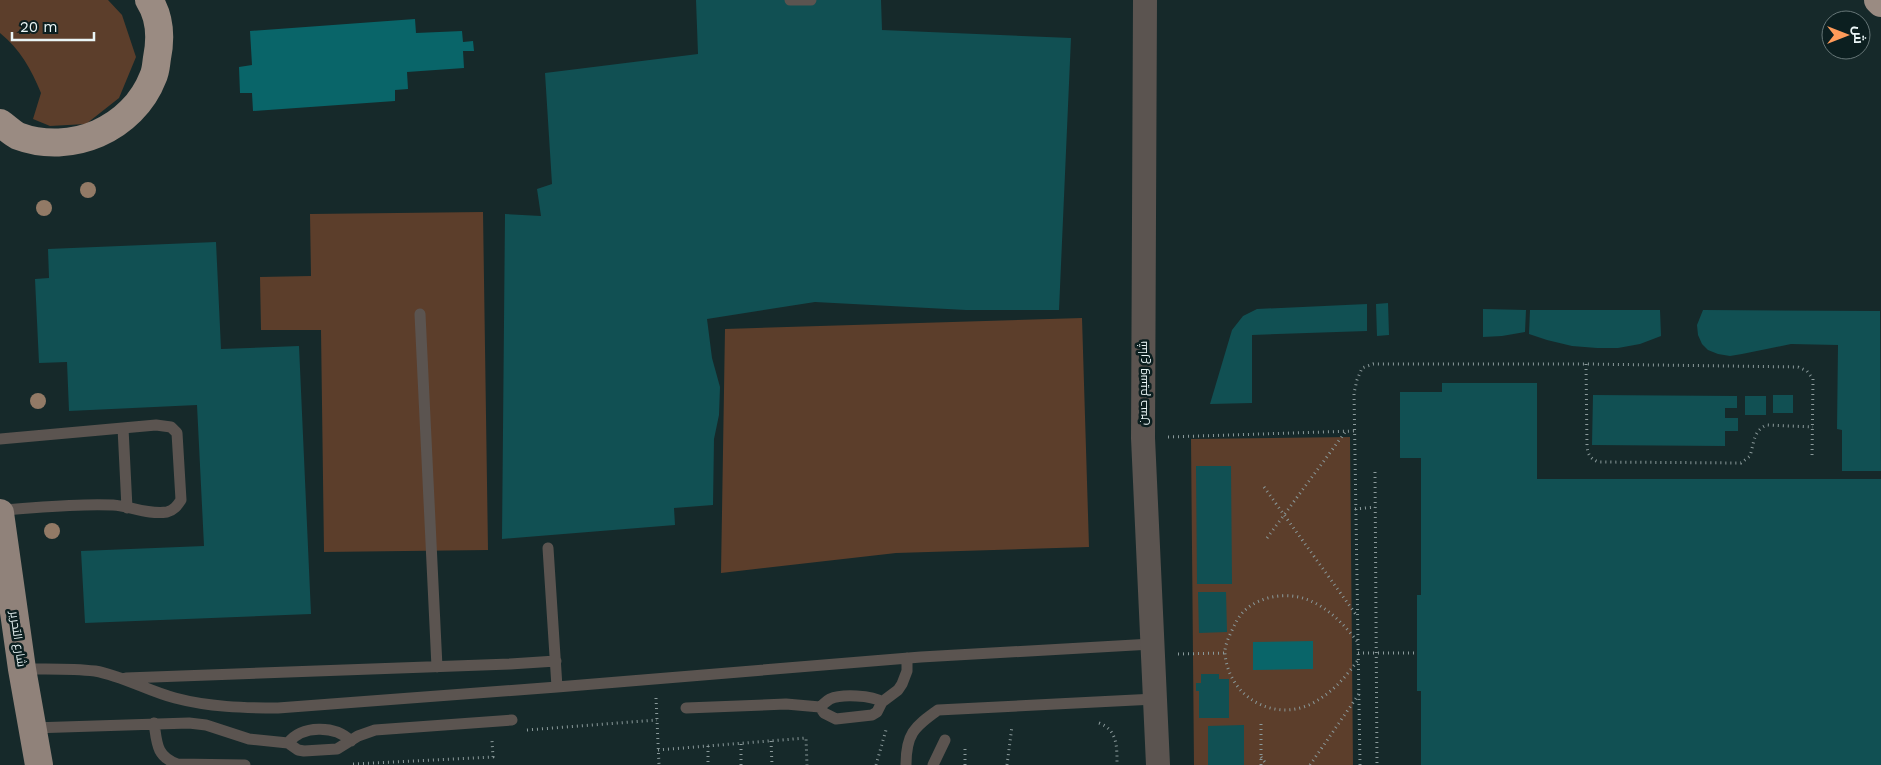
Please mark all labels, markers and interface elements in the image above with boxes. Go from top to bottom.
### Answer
scale bar [12,10,95,42]
north arrow [1821,10,1871,60]
text: 20 m [20,18,58,36]
text: ش [1850,26,1867,44]
street label: شارع وسيم حسن [1136,341,1151,425]
street label: شارع التحرير [6,609,29,668]

